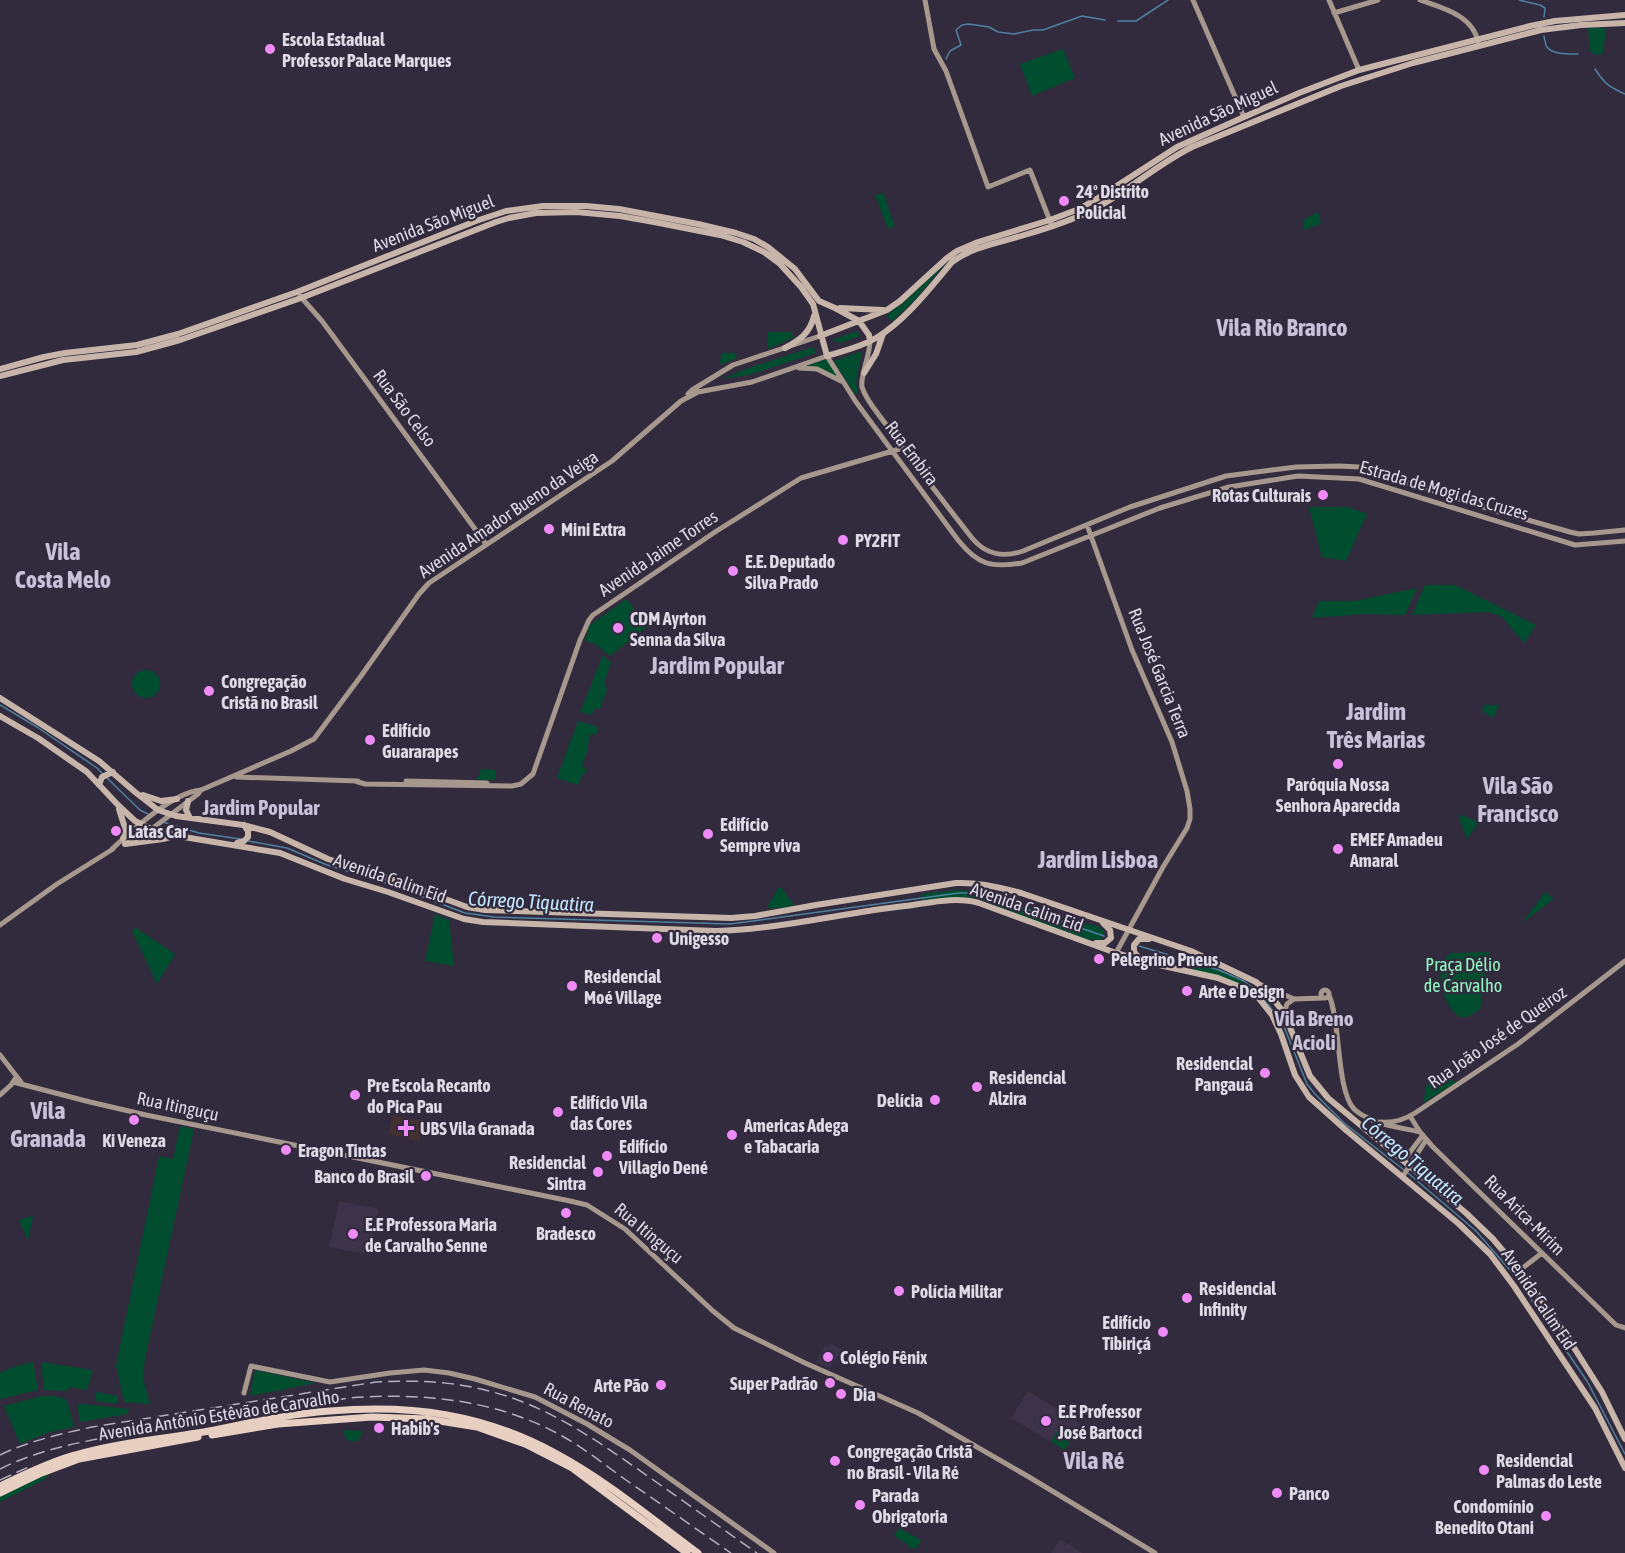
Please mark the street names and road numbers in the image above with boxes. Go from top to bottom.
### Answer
street label: Avenida São Miguel [1155,76,1281,150]
street label: Avenida São Miguel [369,190,497,256]
street label: Rua São Celso [369,365,441,451]
street label: Rua Embira [881,417,943,489]
street label: Avenida Amador Bueno da Veiga [414,446,602,582]
street label: Estrada de Mogi das Cruzes [1357,456,1531,524]
street label: Avenida Jaime Torres [595,505,721,601]
street label: Rua José Garcia Terra [1124,605,1196,741]
street label: Avenida Calim Eid [331,849,449,907]
street label: Avenida Calim Eid [968,878,1086,936]
street label: Rua João José de Queiroz [1424,981,1571,1093]
street label: Rua Itinguçu [135,1087,221,1125]
street label: Rua Arica-Mirim [1480,1170,1570,1260]
street label: Rua Itinguçu [610,1198,688,1268]
street label: Avenida Calim Eid [1497,1244,1581,1354]
street label: Rua Renato [540,1378,618,1432]
street label: Avenida Antônio Estêvão de Carvalho [97,1386,341,1444]

